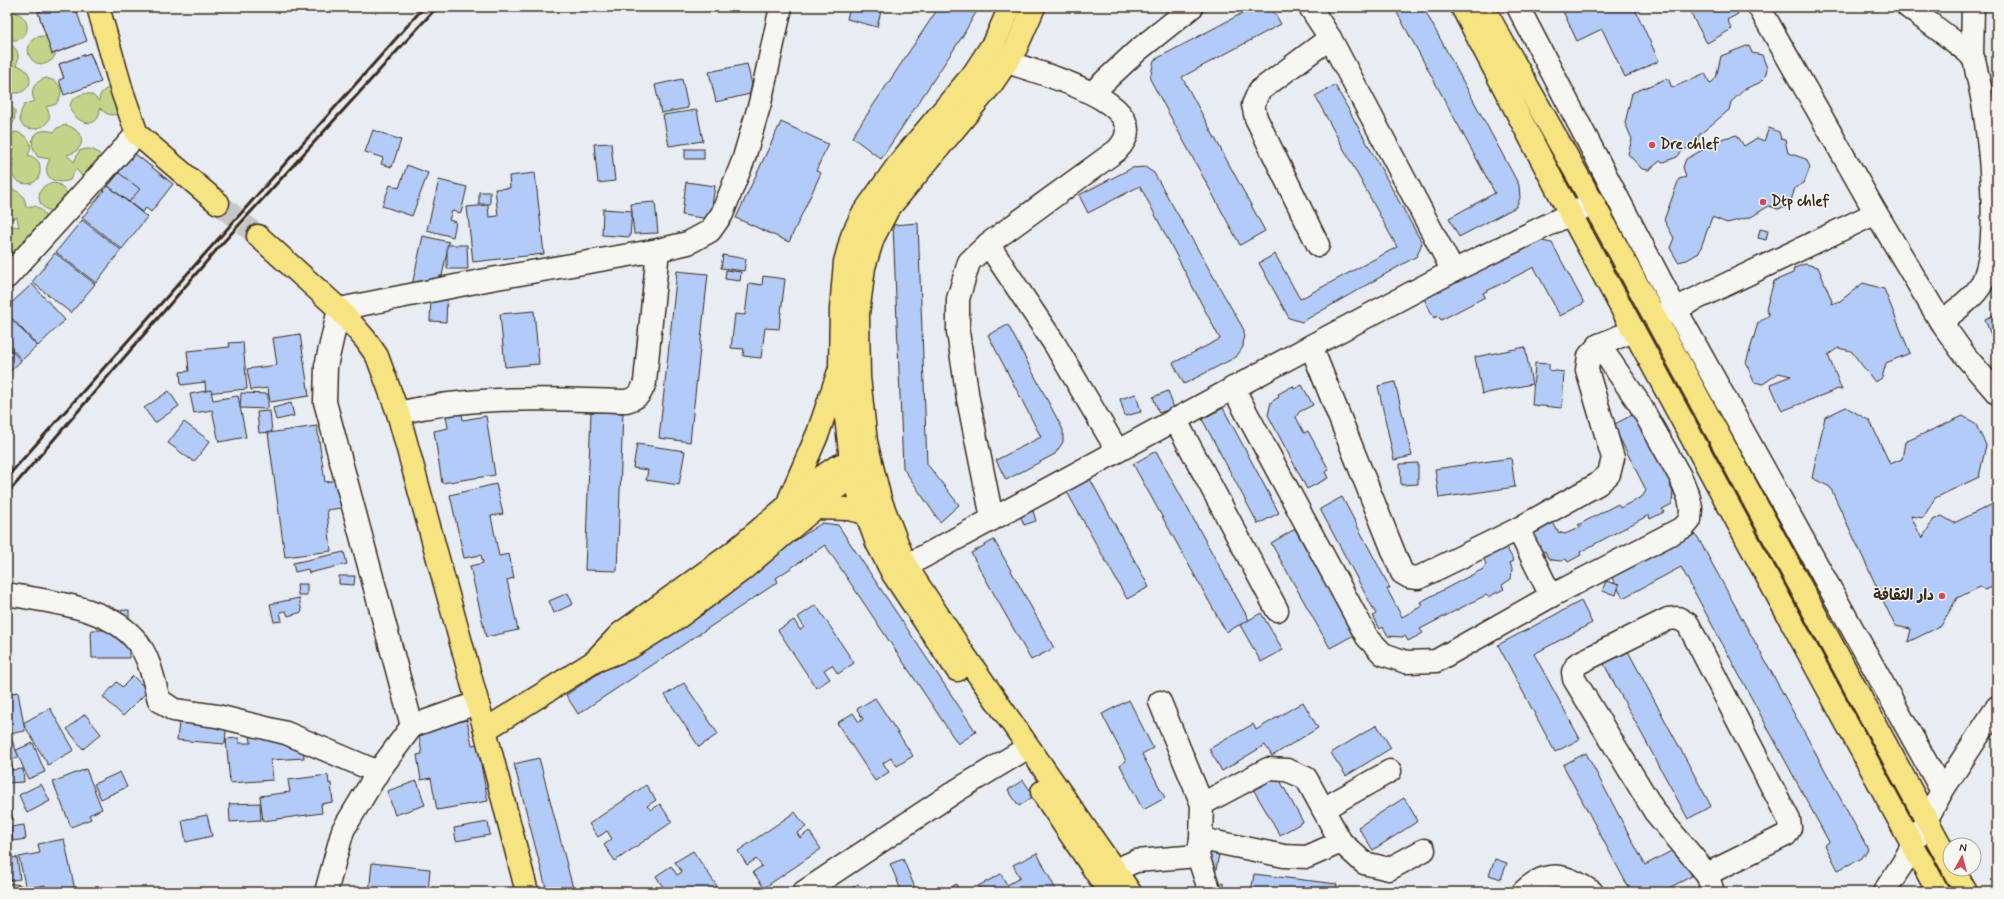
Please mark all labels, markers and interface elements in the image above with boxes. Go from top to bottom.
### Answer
place label: Dre chlef [1660,135,1720,155]
marker: Dre chlef [1647,140,1657,150]
place label: Dtp chlef [1771,192,1830,212]
marker: Dtp chlef [1758,197,1768,207]
place label: دار الثقافة [1873,586,1934,606]
marker: دار الثقافة [1937,591,1947,601]
north arrow [1942,837,1982,877]
text: N [1959,841,1968,855]

